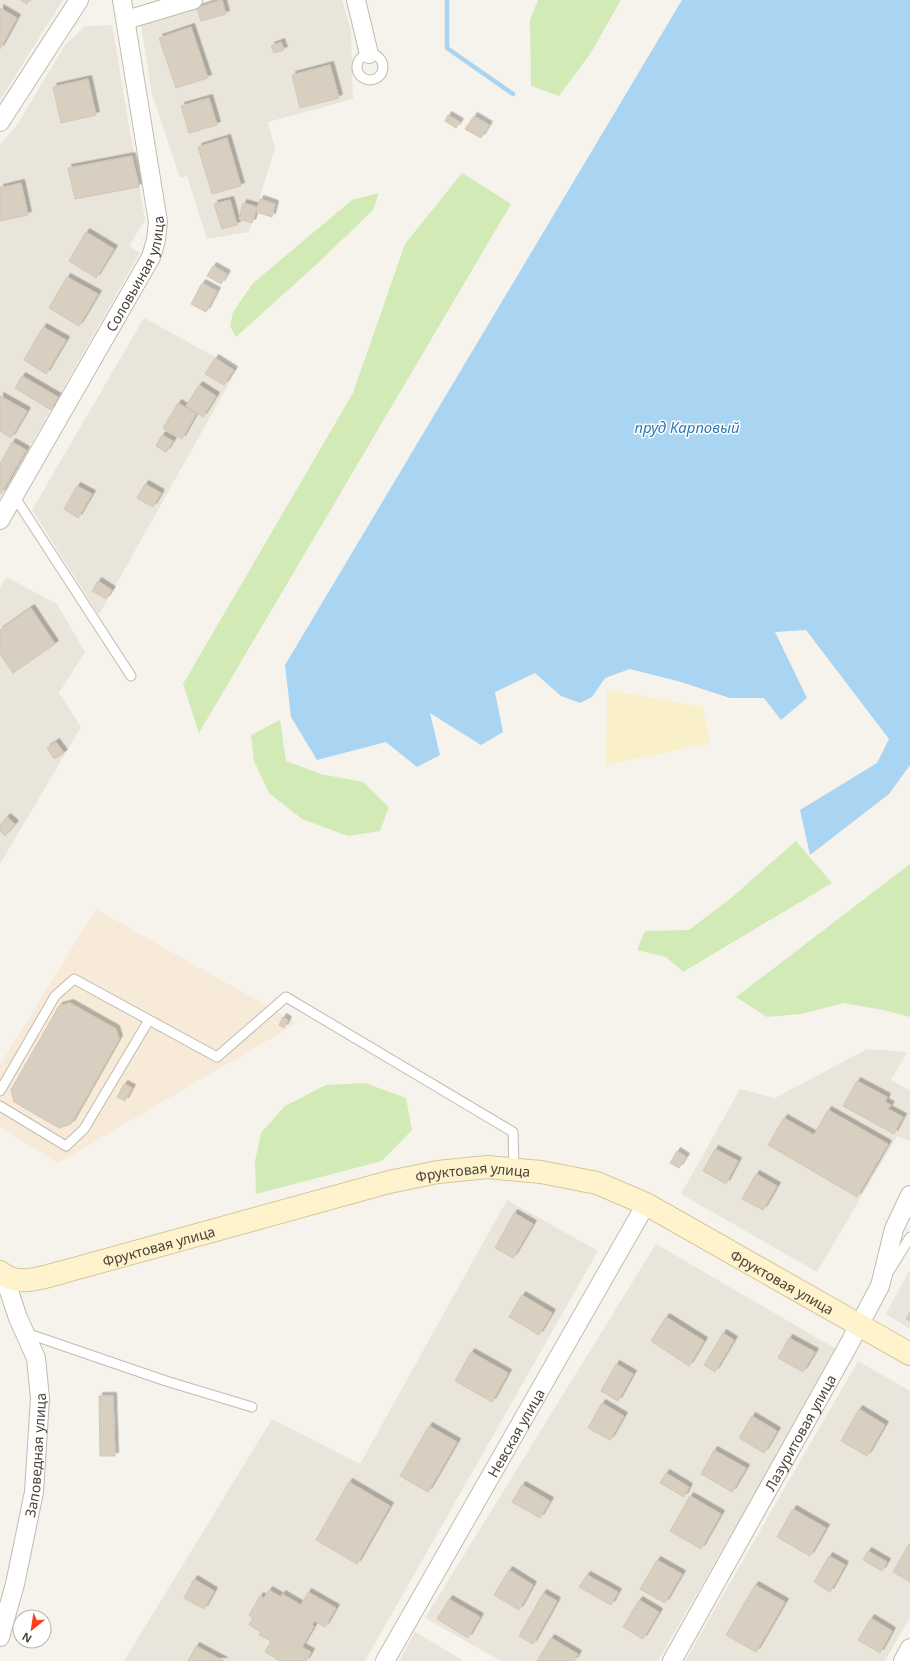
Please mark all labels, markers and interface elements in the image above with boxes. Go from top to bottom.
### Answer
street label: Соловьиная улица [101,215,168,335]
water label: пруд Карповый [634,417,740,437]
street label: Фруктовая улица [413,1158,531,1186]
street label: Фруктовая улица [100,1221,217,1270]
street label: Фруктовая улица [727,1245,838,1318]
street label: Лазуритовая улица [760,1371,840,1494]
street label: Невская улица [483,1385,548,1480]
street label: Заповедная улица [20,1392,50,1519]
north arrow [12,1609,52,1649]
text: N [19,1629,34,1647]

